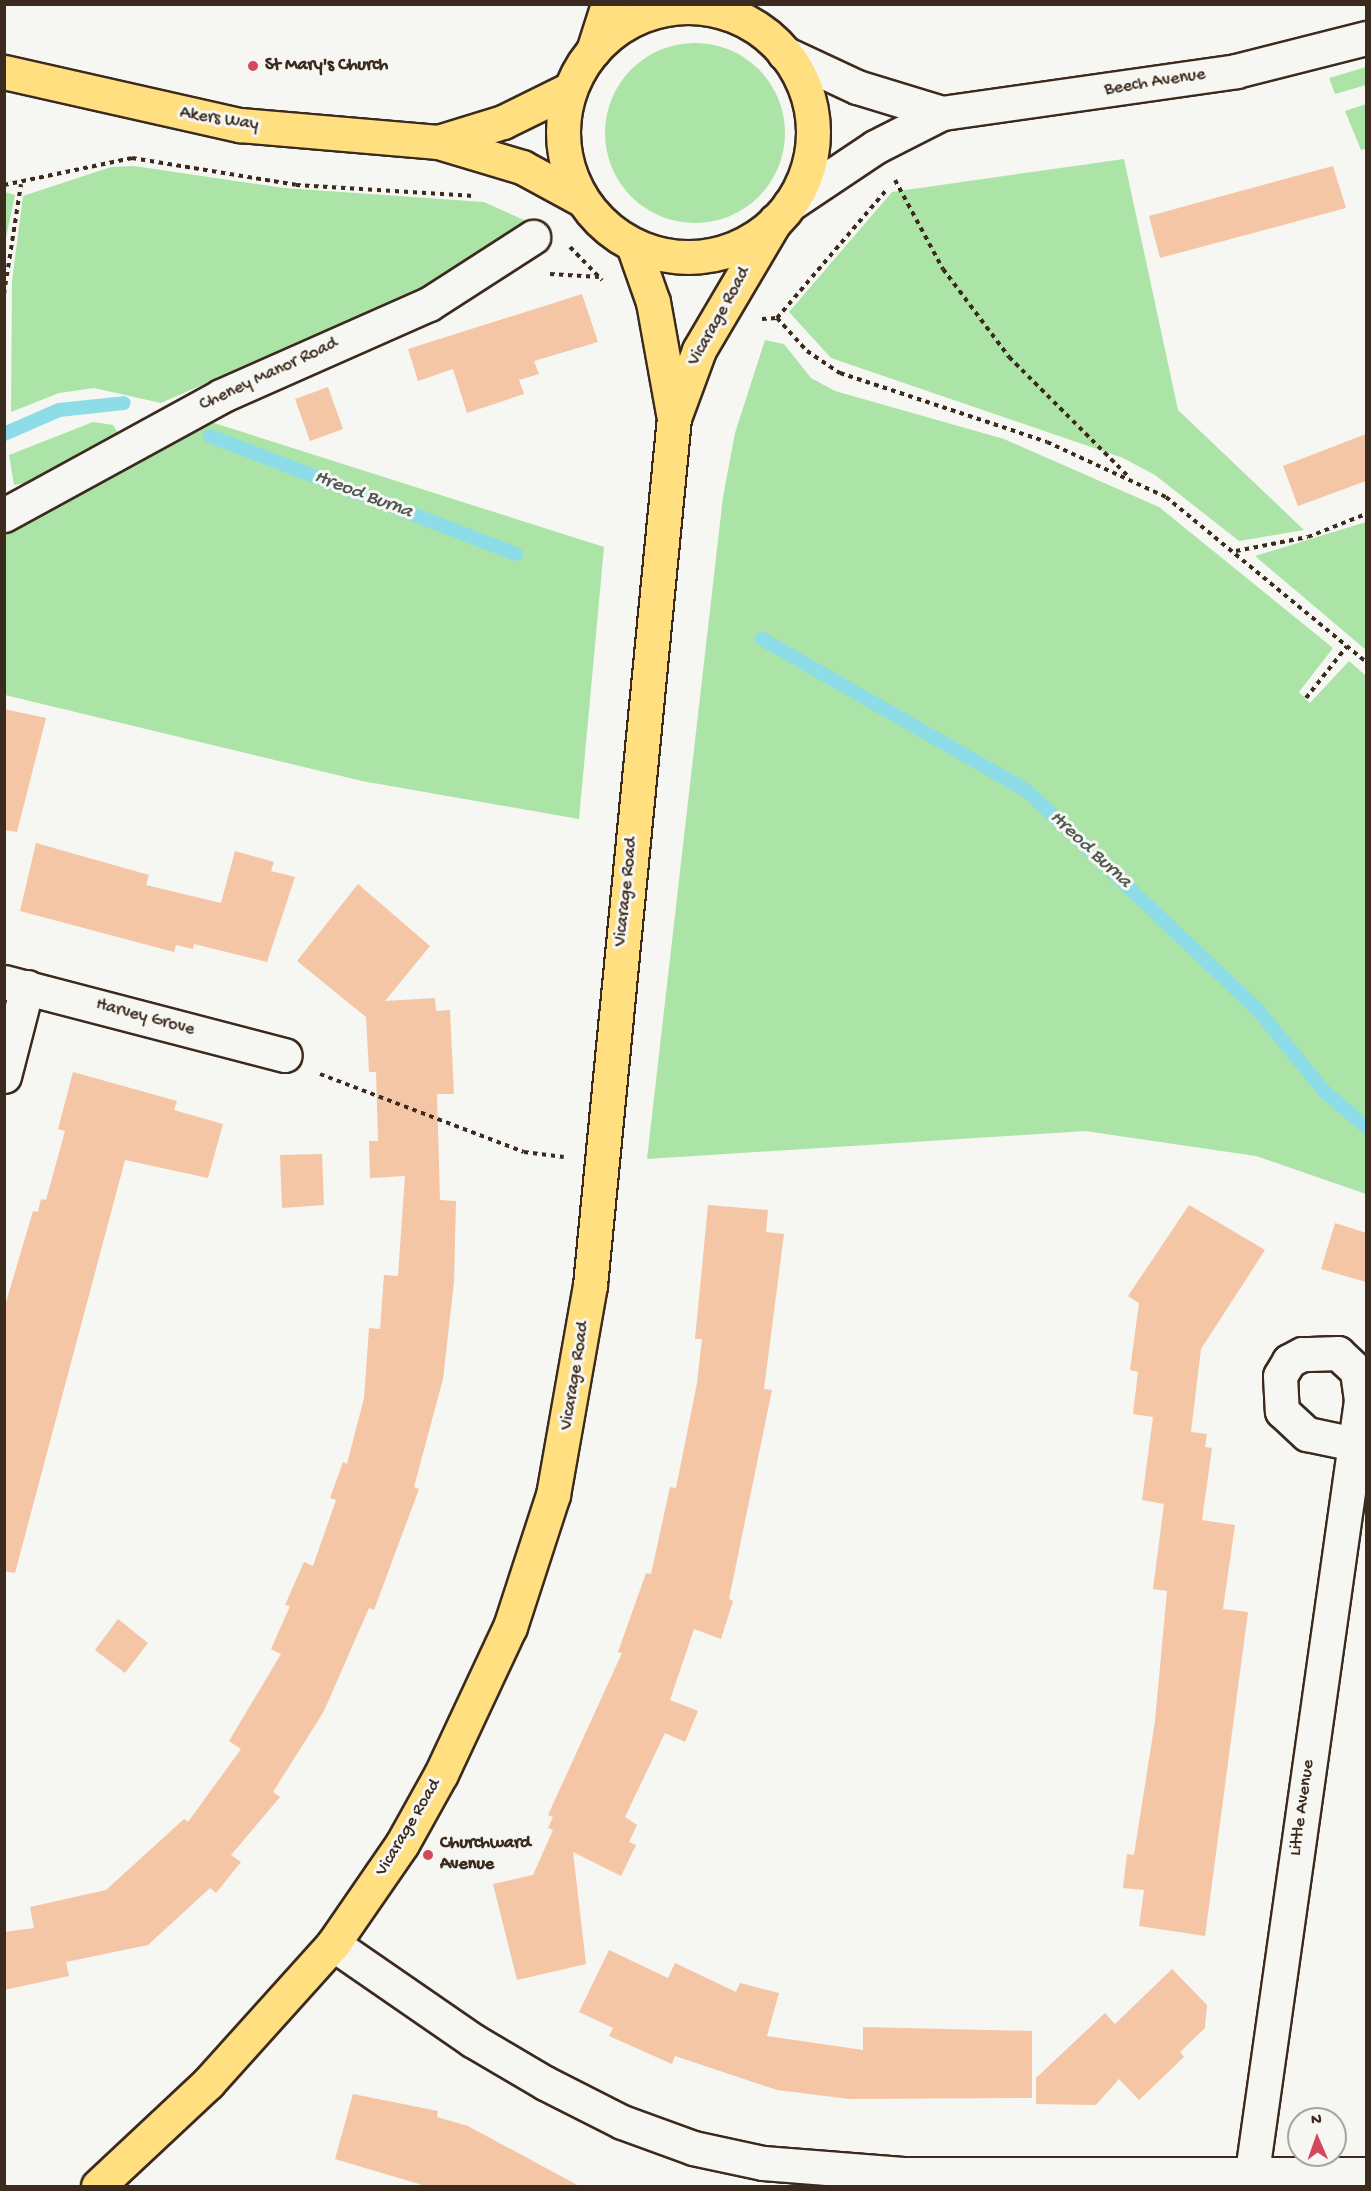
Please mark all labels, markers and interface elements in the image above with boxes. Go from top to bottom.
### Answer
place label: St Mary's Church [265,55,388,77]
marker: St Mary's Church [246,59,260,73]
street label: Beech Avenue [1103,64,1207,102]
street label: Akers Way [178,103,260,137]
street label: Vicarage Road [684,264,756,370]
street label: Cheney Manor Road [196,334,342,416]
water label: Hreod Burna [311,465,415,525]
water label: Hreod Burna [1044,806,1136,894]
street label: Vicarage Road [611,836,643,948]
street label: Harvey Grove [93,994,197,1042]
street label: Vicarage Road [557,1320,595,1432]
street label: Little Avenue [1286,1759,1320,1857]
street label: Vicarage Road [372,1776,446,1880]
place label: Churchward Avenue [440,1834,531,1876]
marker: Churchward Avenue [421,1848,435,1862]
north arrow [1287,2107,1347,2167]
text: N [1311,2111,1322,2130]

